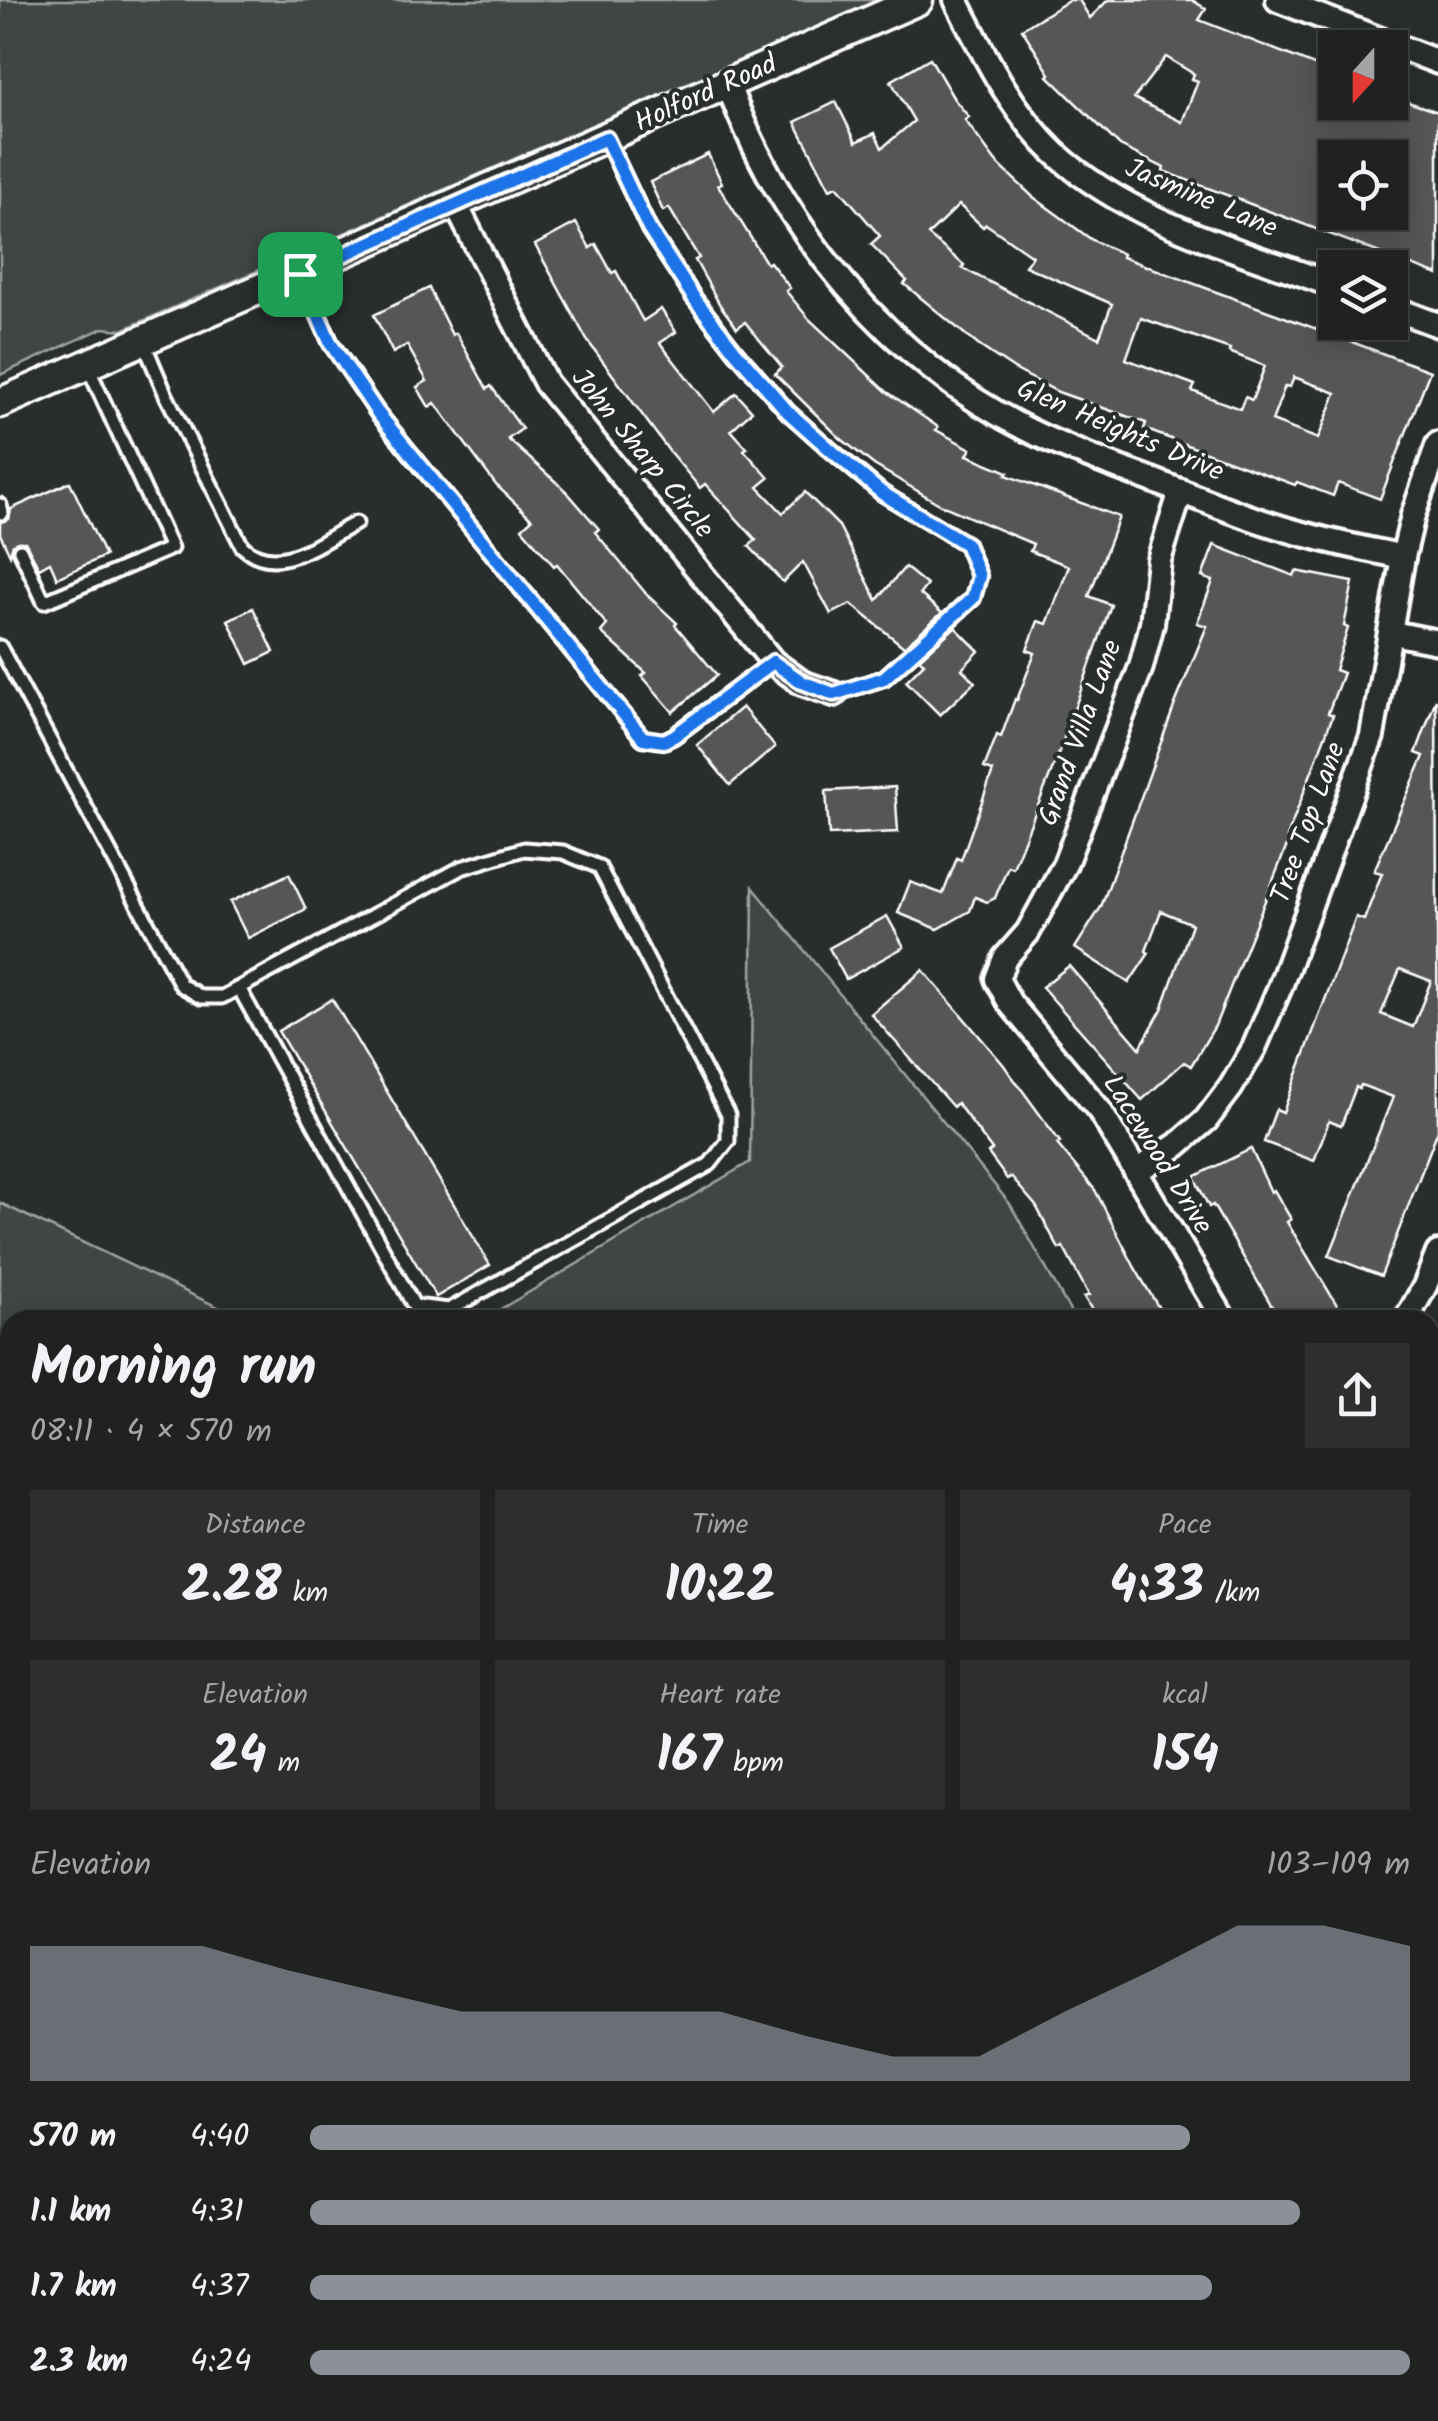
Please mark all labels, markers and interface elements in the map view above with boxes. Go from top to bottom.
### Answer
north arrow [1318,30,1408,120]
map controls [1318,30,1408,340]
street label: Holford Road [627,42,786,145]
button: locate [1318,140,1408,230]
street label: Jasmine Lane [1118,147,1285,251]
pin [258,232,343,317]
icon: arrive [273,247,328,302]
button: layers [1318,250,1408,340]
street label: John Sharp Circle [559,359,725,549]
street label: Glen Heights Drive [1009,367,1231,495]
street label: Grand Villa Lane [1026,633,1136,832]
street label: Tree Top Lane [1259,736,1359,910]
street label: Lacewood Drive [1090,1066,1224,1244]
text: Morning run [30,1326,317,1413]
button: share [1305,1343,1410,1448]
text: 08:11 · 4 × 570 m [30,1407,272,1458]
text: Distance [205,1503,305,1548]
text: Time [692,1503,748,1548]
text: Pace [1158,1503,1212,1548]
text: 2.28 [182,1548,282,1628]
text: 10:22 [664,1548,776,1628]
text: 4:33 [1110,1548,1204,1628]
text: km [282,1571,328,1616]
text: /km [1204,1571,1260,1616]
text: Elevation [202,1673,308,1718]
text: Heart rate [659,1673,781,1718]
text: kcal [1162,1673,1208,1718]
text: 24 [210,1718,266,1798]
text: 167 [656,1718,722,1798]
text: 154 [1151,1718,1219,1798]
text: m [266,1741,300,1786]
text: bpm [722,1741,784,1786]
text: Elevation [30,1840,151,1891]
text: 103–109 m [1266,1840,1410,1891]
text: 570 m [30,2112,116,2163]
text: 4:40 [190,2112,249,2163]
text: 1.1 km [30,2187,111,2238]
text: 4:31 [190,2187,244,2238]
text: 1.7 km [30,2262,117,2313]
text: 4:37 [190,2262,249,2313]
text: 2.3 km [30,2337,128,2388]
text: 4:24 [190,2337,252,2388]

